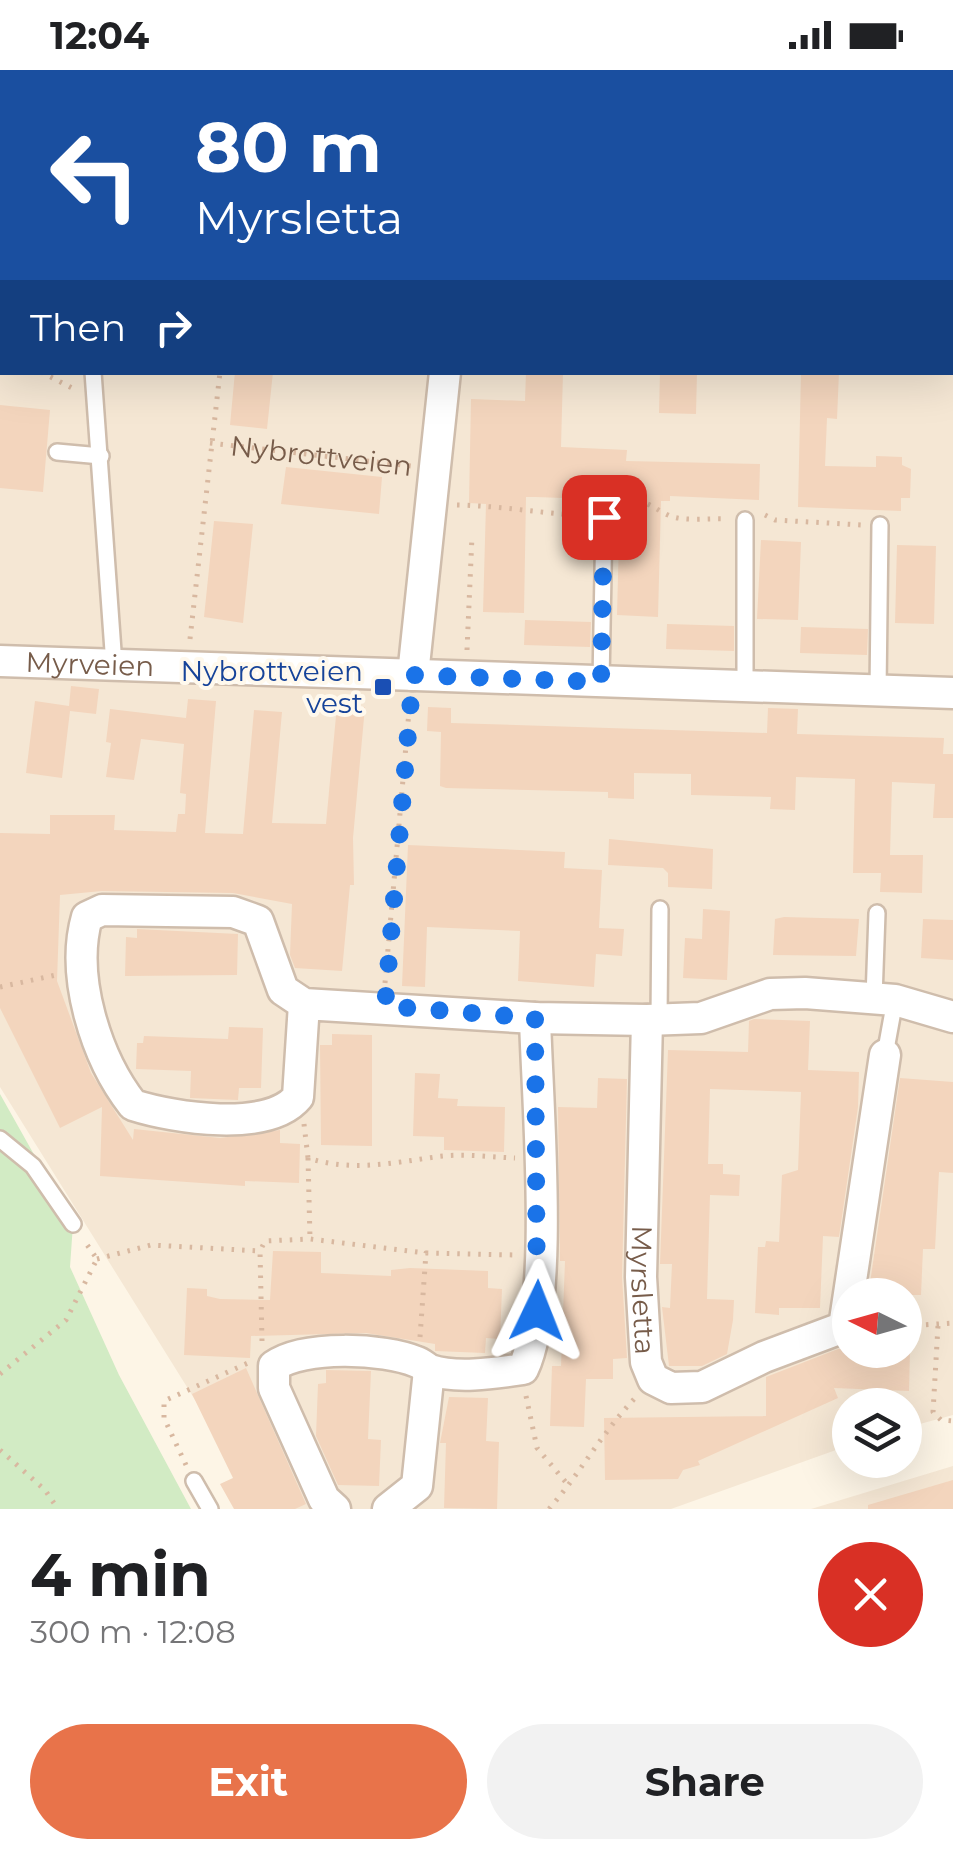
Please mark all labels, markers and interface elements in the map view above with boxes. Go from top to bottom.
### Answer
text: 12:04 [50,12,149,59]
text: 80 m [195,104,382,190]
icon: left [30,110,160,240]
text: Myrsletta [195,190,403,245]
icon: right [146,300,201,355]
text: Then [30,304,126,351]
street label: Nybrottveien [229,428,414,483]
pin [562,475,647,560]
icon: arrive [577,490,632,545]
street label: Myrveien [25,645,155,683]
place label: Nybrottveien vest [181,654,363,720]
marker: Nybrottveien vest [372,676,394,698]
street label: Myrsletta [624,1225,663,1356]
position arrow [485,1259,589,1363]
north arrow [832,1278,922,1368]
map controls [832,1278,922,1478]
button: layers [832,1388,922,1478]
text: 4 min [30,1538,211,1611]
button: close [818,1542,923,1647]
text: 300 m · 12:08 [30,1612,236,1651]
button: Exit [30,1724,467,1839]
button: Share [487,1724,923,1839]

